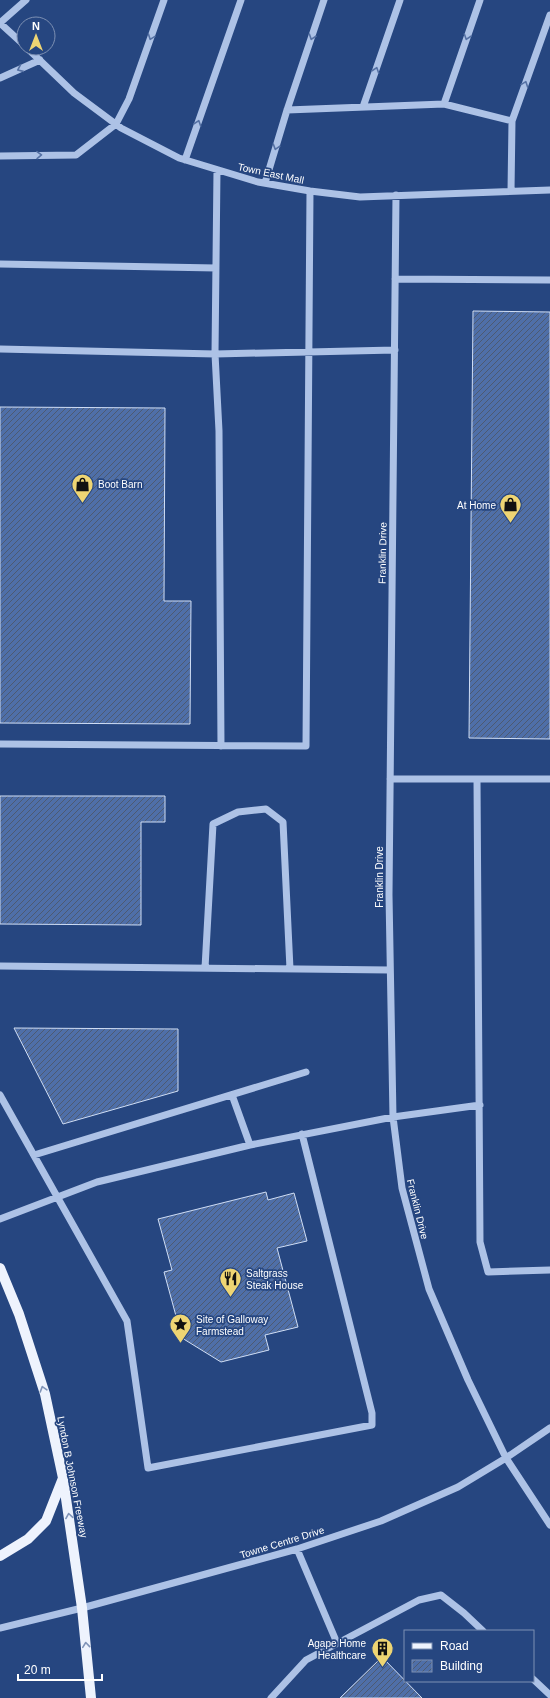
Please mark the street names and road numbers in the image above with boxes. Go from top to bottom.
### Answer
street label: Town East Mall [237,161,305,186]
street label: Franklin Drive [376,522,389,584]
street label: Franklin Drive [374,846,385,908]
street label: Franklin Drive [405,1178,430,1241]
street label: Lyndon B Johnson Freeway [55,1415,90,1539]
street label: Towne Centre Drive [239,1524,326,1561]

